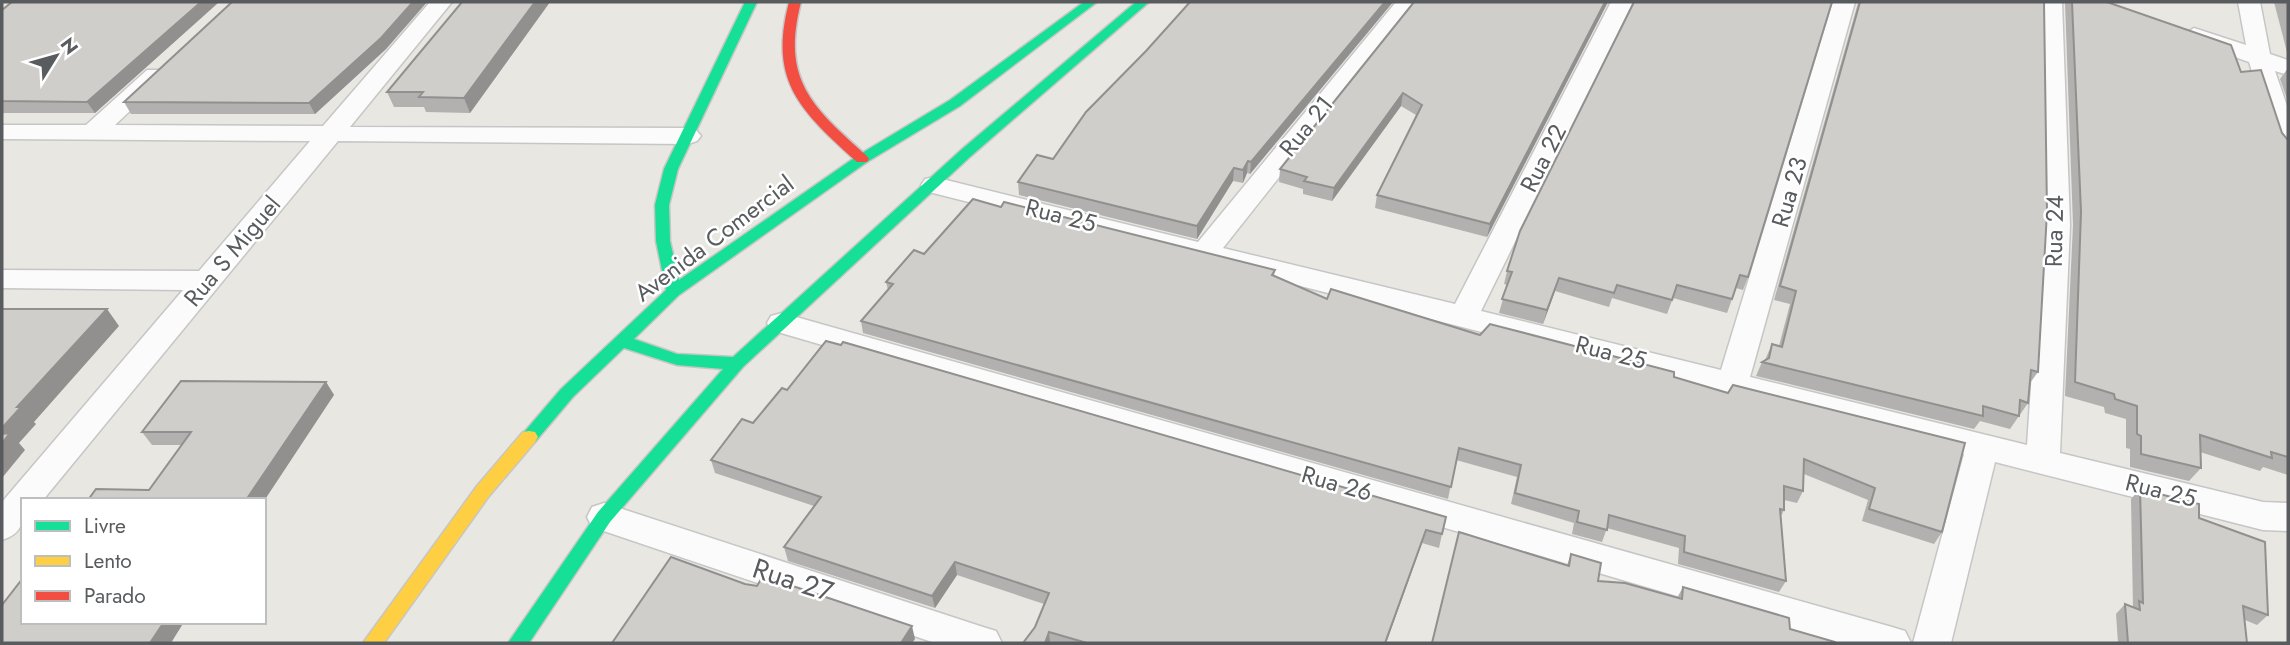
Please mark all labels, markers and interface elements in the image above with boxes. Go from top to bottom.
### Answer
north arrow [21,21,91,91]
text: N [54,32,85,60]
street label: Rua 21 [1271,88,1341,164]
street label: Rua 22 [1511,118,1575,198]
street label: Rua 23 [1762,153,1816,231]
street label: Avenida Comercial [627,166,801,310]
street label: Rua S Miguel [175,188,289,314]
street label: Rua 25 [1022,189,1100,241]
street label: Rua 24 [2036,194,2072,268]
street label: Rua 25 [1572,326,1650,378]
street label: Rua 26 [1297,456,1377,510]
street label: Rua 25 [2122,464,2200,516]
legend [21,498,266,624]
text: Livre [84,511,126,541]
text: Lento [84,546,132,576]
street label: Rua 27 [747,548,839,612]
text: Parado [84,581,146,611]

